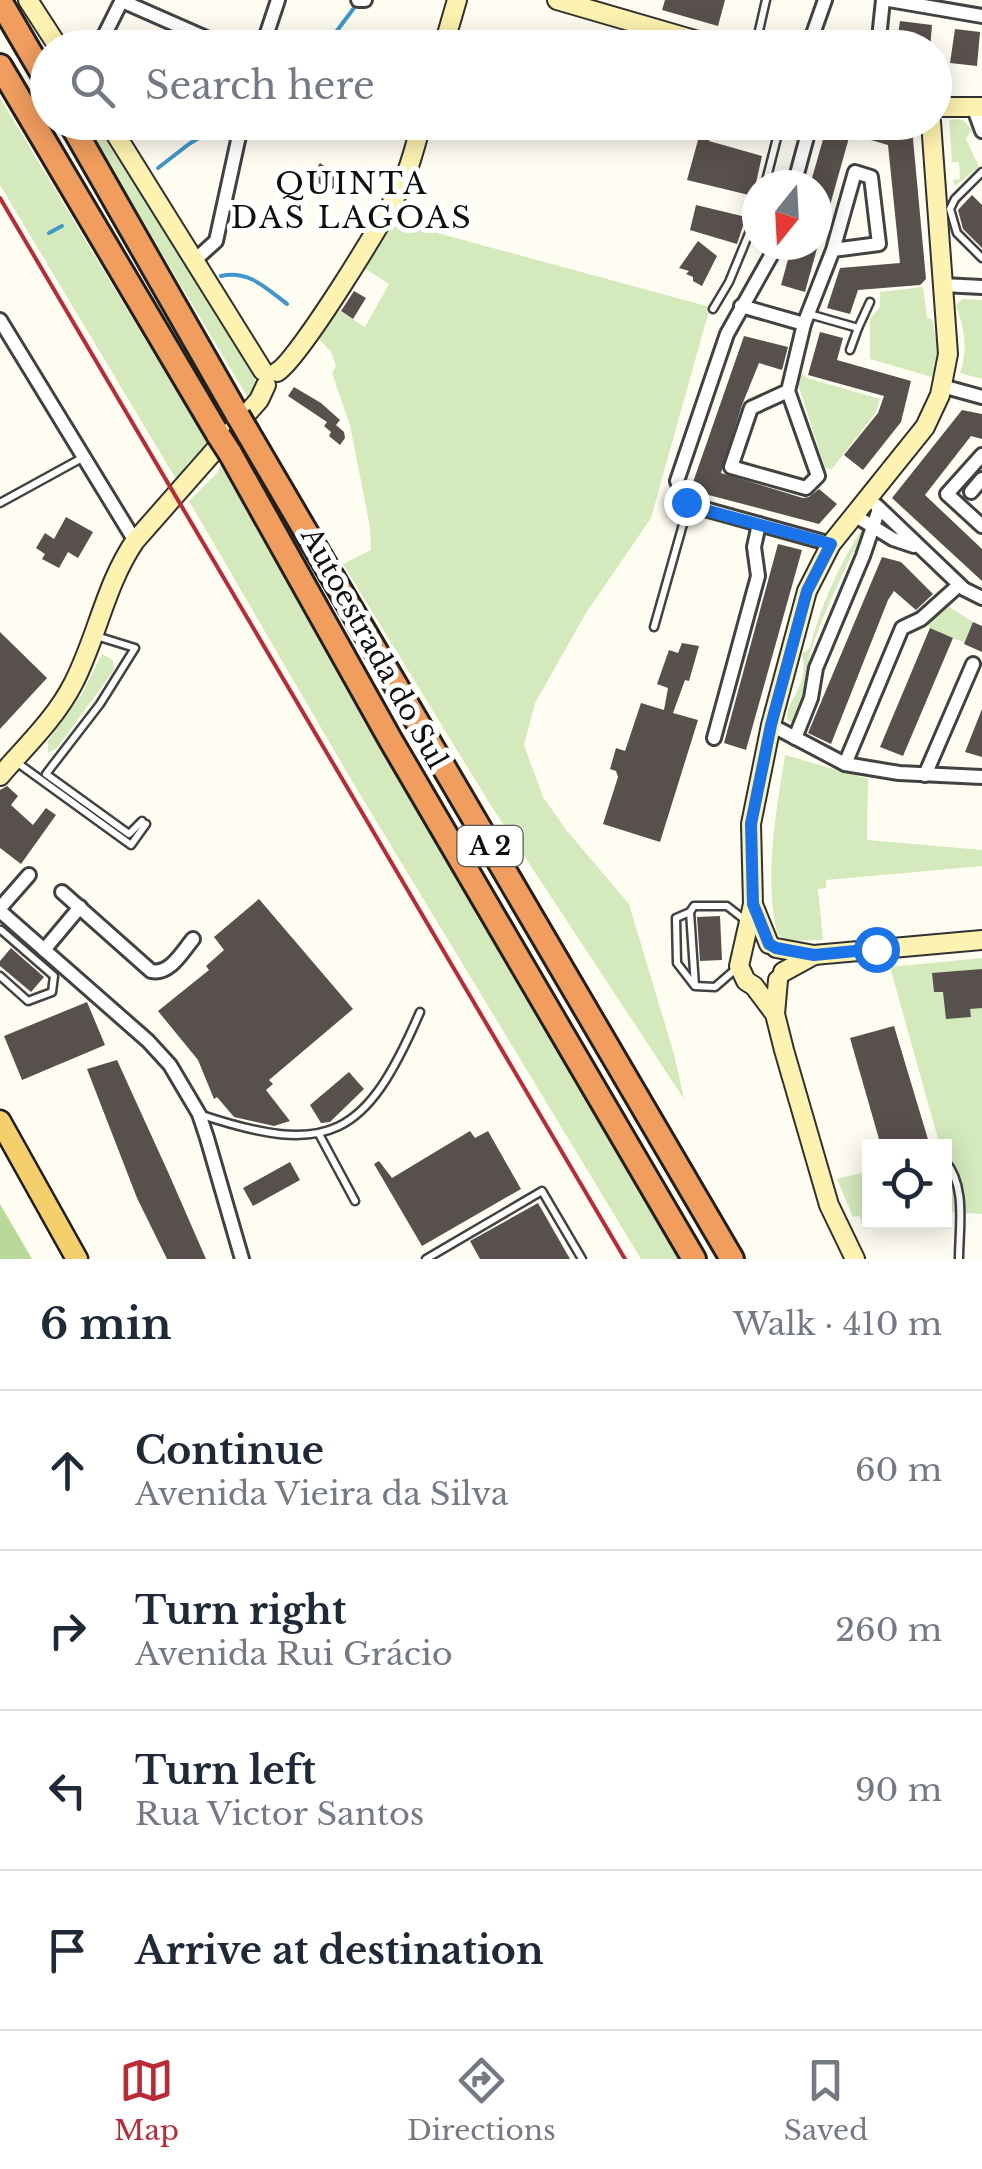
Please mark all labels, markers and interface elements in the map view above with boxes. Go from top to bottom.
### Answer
search box [30,30,952,140]
icon: search [65,58,120,113]
text: Search here [145,62,375,109]
district label: QUINTA DAS LAGOAS [231,165,473,236]
north arrow [742,170,832,260]
route end [664,480,710,526]
street label: Autoestrada do Sul [293,520,455,775]
road number: A 2 [458,826,522,866]
route start [854,927,900,973]
map controls [862,1139,952,1229]
button: locate [862,1139,952,1229]
text: 6 min [40,1298,172,1350]
text: Walk · 410 m [733,1304,942,1344]
text: Continue [135,1427,324,1474]
icon: ahead [40,1443,95,1498]
text: 60 m [855,1450,942,1490]
text: Avenida Vieira da Silva [135,1474,508,1514]
text: Turn right [135,1587,346,1634]
icon: right [40,1603,95,1658]
text: 260 m [835,1610,942,1650]
text: Avenida Rui Grácio [135,1634,453,1674]
text: Turn left [135,1747,316,1794]
icon: left [40,1763,95,1818]
text: 90 m [855,1770,942,1810]
text: Rua Victor Santos [135,1794,424,1834]
icon: arrive [40,1923,95,1978]
text: Arrive at destination [135,1927,544,1974]
tab: Map [114,2053,179,2148]
tab: Directions [407,2053,556,2148]
tab: Saved [784,2053,868,2148]

